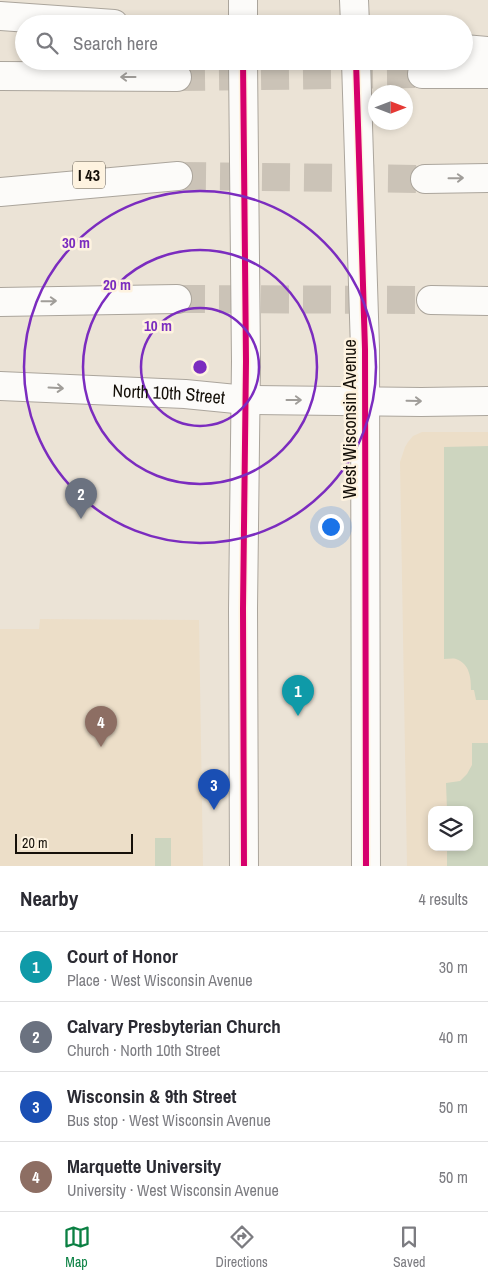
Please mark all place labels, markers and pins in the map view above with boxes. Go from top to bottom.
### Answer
centre of rings [191,358,209,376]
pin: 2 [65,478,97,519]
pin: 1 [282,675,314,716]
pin: 4 [85,706,117,747]
pin: 3 [198,769,230,810]

